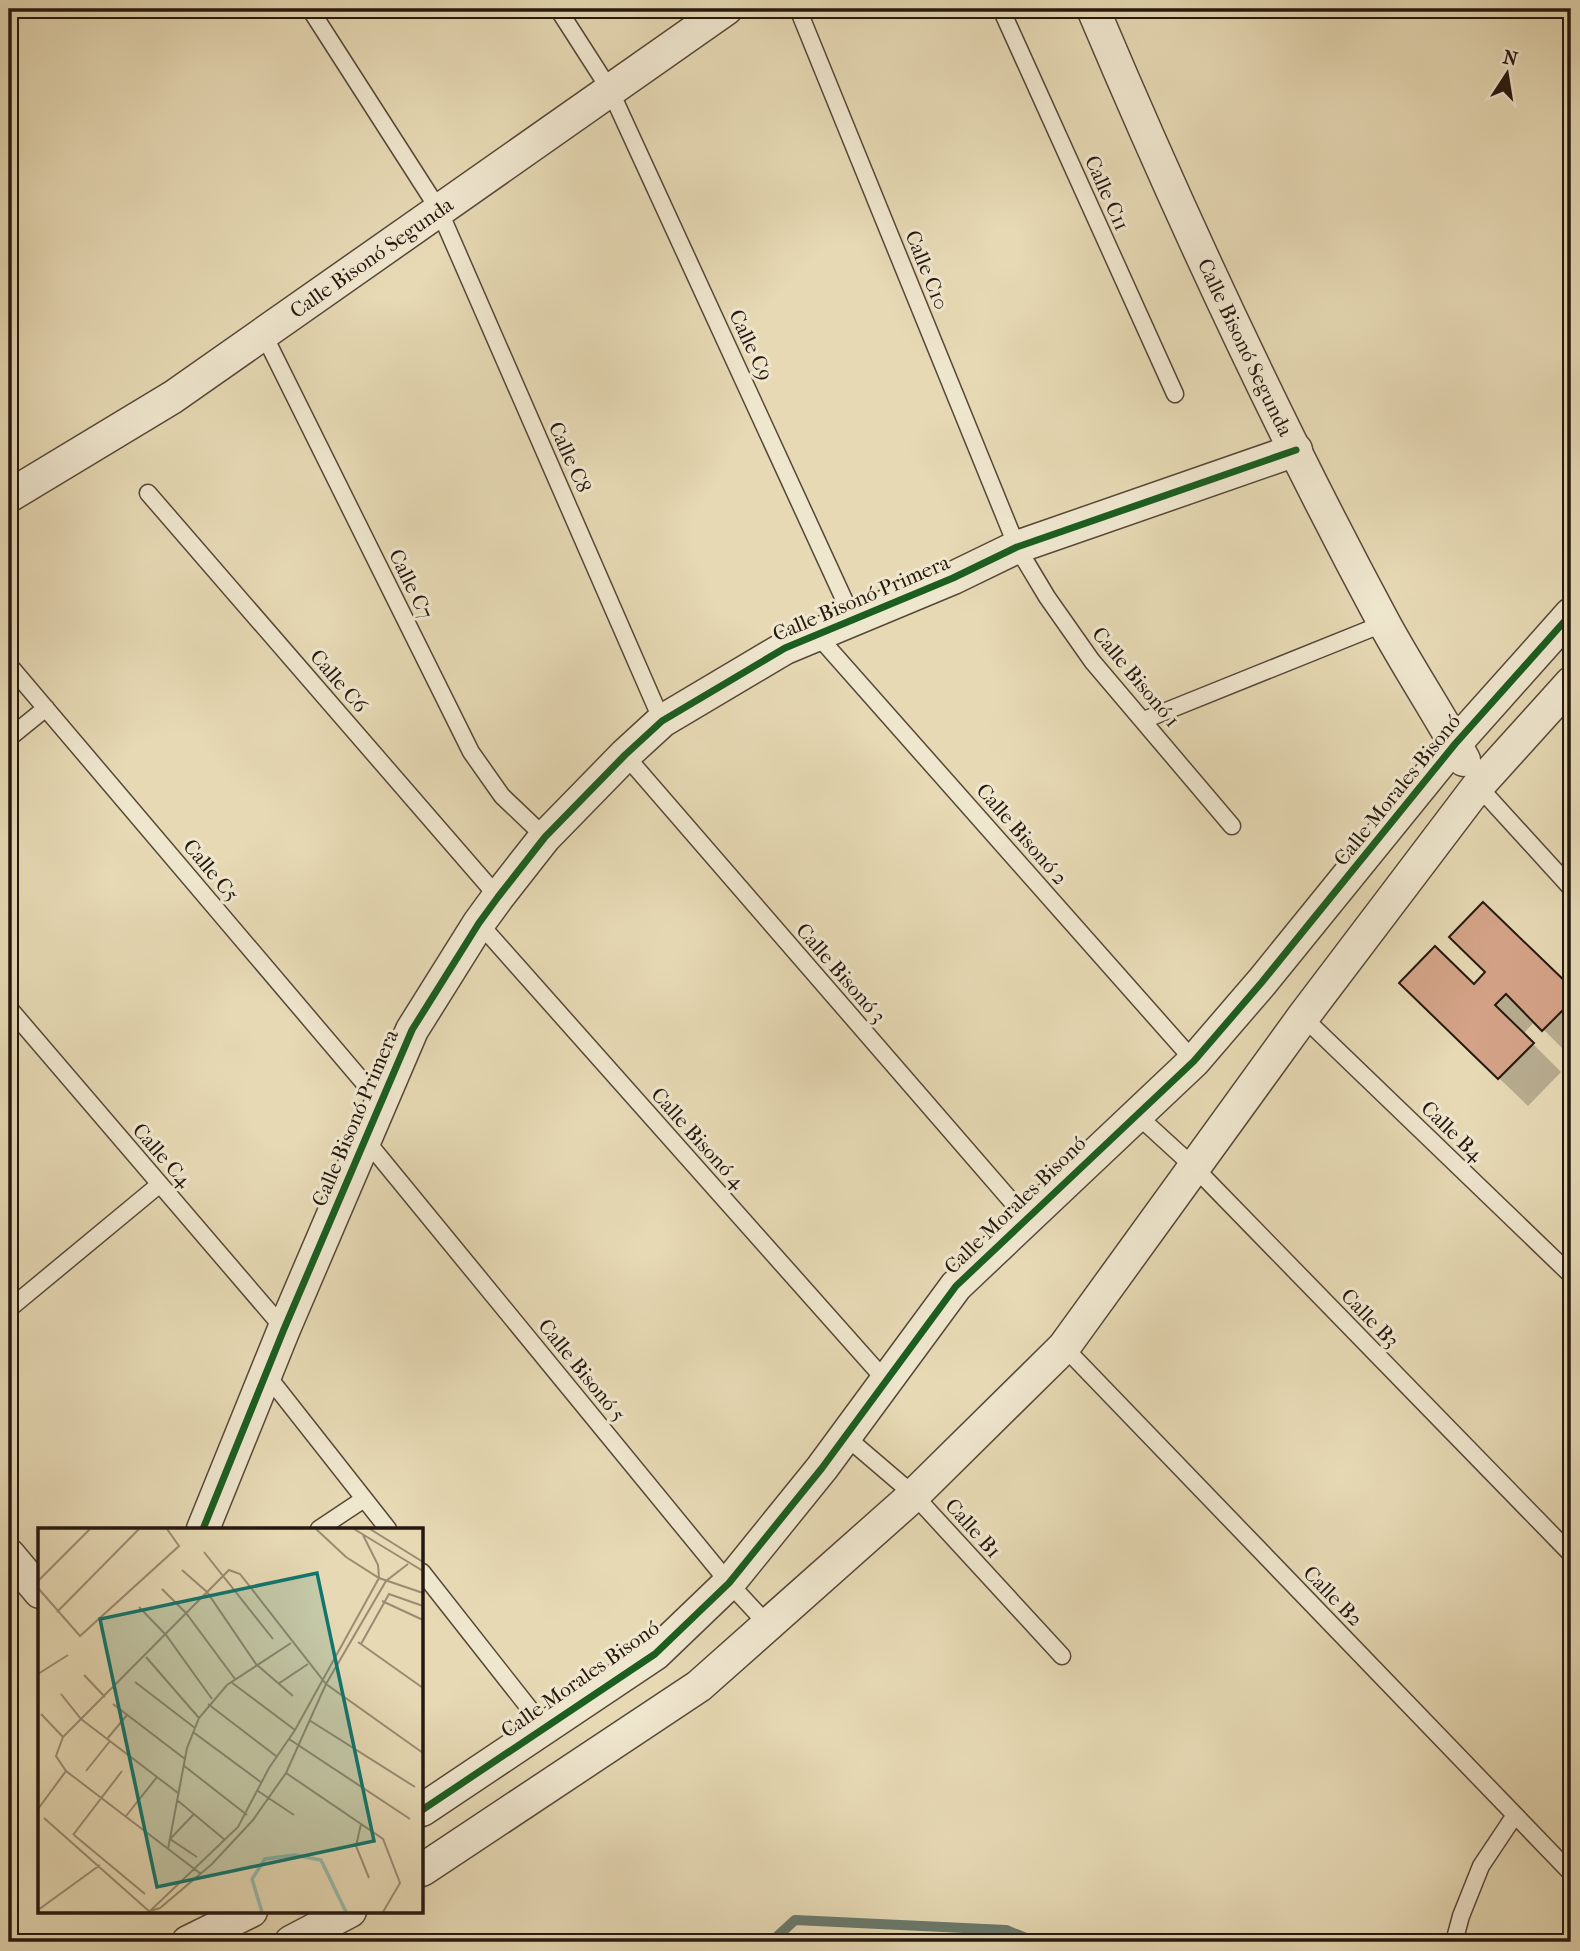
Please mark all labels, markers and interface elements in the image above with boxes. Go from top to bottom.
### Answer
north arrow [1472,38,1542,108]
text: N [1501,46,1520,71]
street label: Calle C11 [1080,152,1134,234]
street label: Calle Bisonó Segunda [285,192,458,323]
street label: Calle C10 [900,227,954,313]
street label: Calle Bisonó Segunda [1193,255,1298,440]
street label: Calle C9 [724,306,778,384]
street label: Calle C8 [544,418,596,496]
street label: Calle C7 [384,545,438,623]
street label: Calle Bisonó Primera [769,550,953,646]
street label: Calle Bisonó 1 [1087,622,1185,732]
street label: Calle C6 [305,645,373,718]
street label: Calle Morales Bisonó [1329,710,1465,870]
street label: Calle Bisonó 2 [971,778,1073,890]
street label: Calle C5 [178,834,244,906]
street label: Calle Bisonó 3 [791,918,891,1028]
street label: Calle Bisonó Primera [307,1026,403,1210]
street label: Calle Bisonó 4 [646,1082,750,1194]
street label: Calle B4 [1416,1096,1488,1167]
street label: Calle C4 [128,1118,197,1192]
street label: Calle Morales Bisonó [939,1131,1091,1279]
street label: Calle B3 [1336,1284,1404,1352]
street label: Calle Bisonó 5 [533,1314,631,1426]
street label: Calle B1 [940,1493,1006,1563]
inset map [38,1528,424,1912]
street label: Calle B2 [1298,1561,1368,1631]
street label: Calle Morales Bisonó [496,1615,664,1743]

